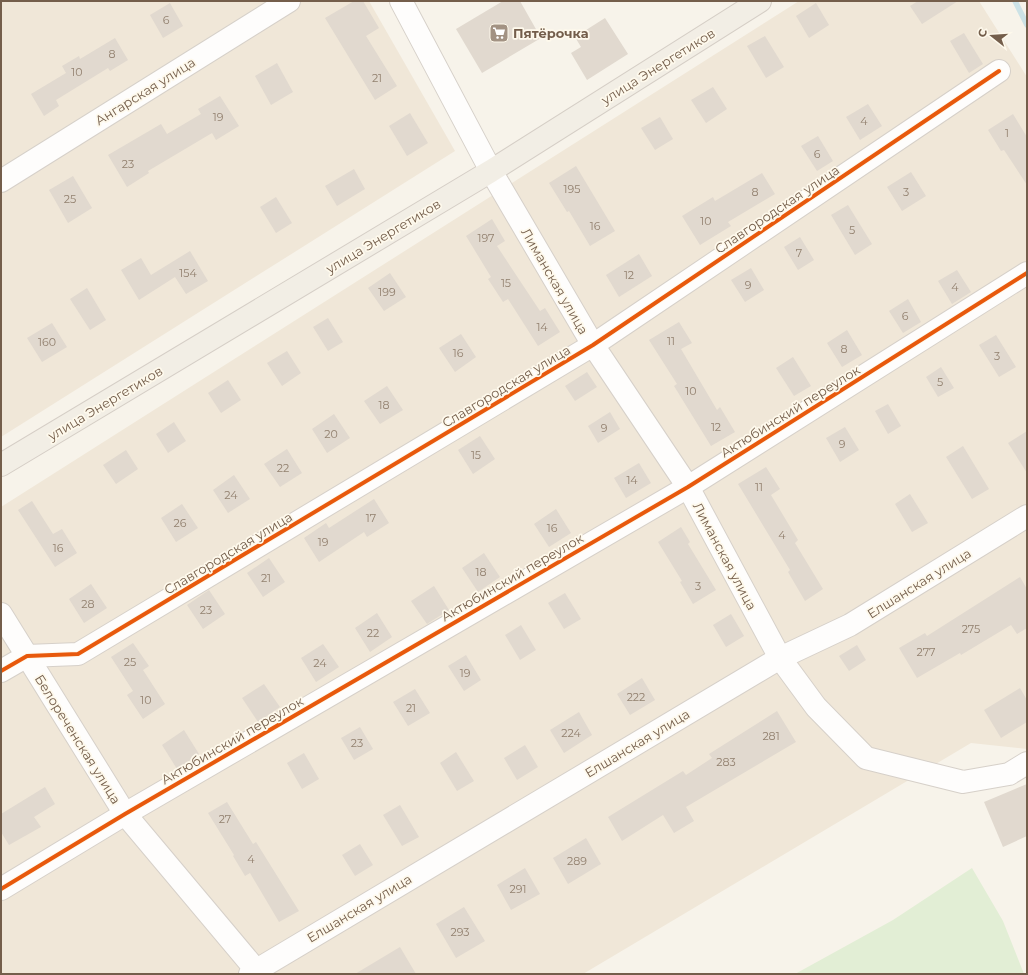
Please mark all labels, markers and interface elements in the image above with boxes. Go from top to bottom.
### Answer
house number: 6 [163,13,170,27]
north arrow [972,16,1012,56]
supermarket icon: Пятёрочка [488,22,510,44]
street label: улица Энергетиков [597,24,718,108]
place label: Пятёрочка [513,25,589,41]
text: С [975,27,990,39]
house number: 8 [108,47,116,61]
street label: Ангарская улица [92,54,198,128]
house number: 10 [71,65,83,79]
house number: 21 [372,71,382,85]
house number: 19 [213,110,224,124]
house number: 4 [860,114,868,128]
house number: 1 [1005,126,1009,140]
house number: 6 [814,147,821,161]
house number: 23 [122,157,134,171]
street label: Славгородская улица [712,161,842,257]
house number: 195 [564,182,580,196]
house number: 8 [751,185,759,199]
house number: 3 [903,185,909,199]
house number: 25 [64,192,76,206]
street label: улица Энергетиков [322,195,443,277]
house number: 10 [700,214,712,228]
house number: 16 [590,219,601,233]
house number: 5 [849,223,855,237]
street label: Лиманская улица [518,225,592,337]
house number: 197 [477,231,495,245]
house number: 7 [796,246,802,260]
house number: 154 [179,266,197,280]
house number: 12 [624,268,634,282]
house number: 15 [501,276,511,290]
house number: 9 [745,278,752,292]
house number: 4 [951,280,959,294]
house number: 199 [378,285,396,299]
house number: 6 [902,309,909,323]
house number: 14 [536,320,548,334]
house number: 11 [667,334,675,348]
house number: 160 [38,335,56,349]
street label: Славгородская улица [439,341,573,431]
house number: 8 [840,342,848,356]
house number: 16 [453,346,464,360]
house number: 3 [994,349,1000,363]
street label: Актюбинский переулок [717,361,863,461]
street label: улица Энергетиков [44,362,165,444]
house number: 5 [937,375,943,389]
house number: 10 [685,384,697,398]
house number: 18 [379,398,390,412]
house number: 12 [711,420,721,434]
house number: 9 [601,421,608,435]
house number: 20 [324,427,338,441]
house number: 9 [839,437,846,451]
house number: 15 [471,448,481,462]
house number: 22 [277,461,289,475]
house number: 14 [626,473,638,487]
house number: 11 [755,480,763,494]
house number: 24 [224,488,238,502]
street label: Лиманская улица [690,499,760,613]
street label: Славгородская улица [161,508,295,598]
house number: 17 [366,511,376,525]
house number: 26 [174,516,187,530]
house number: 16 [547,521,558,535]
house number: 4 [778,528,786,542]
street label: Актюбинский переулок [438,529,586,624]
house number: 19 [318,535,329,549]
house number: 16 [53,541,64,555]
street label: Елшанская улица [864,545,974,621]
house number: 18 [476,565,487,579]
house number: 21 [261,571,271,585]
house number: 3 [695,579,701,593]
house number: 28 [81,597,95,611]
house number: 23 [200,603,212,617]
house number: 275 [962,622,980,636]
house number: 22 [367,626,379,640]
house number: 277 [916,645,936,659]
house number: 25 [124,655,136,669]
house number: 24 [313,656,327,670]
house number: 19 [460,666,471,680]
street label: Белореченская улица [32,671,124,807]
house number: 222 [627,690,645,704]
street label: Актюбинский переулок [158,692,306,787]
house number: 10 [140,693,152,707]
house number: 21 [406,701,416,715]
street label: Елшанская улица [582,705,692,781]
house number: 224 [561,726,581,740]
house number: 281 [762,729,780,743]
house number: 23 [351,736,363,750]
house number: 283 [716,755,736,769]
house number: 27 [219,812,231,826]
house number: 4 [247,852,255,866]
house number: 289 [567,854,587,868]
street label: Елшанская улица [304,870,414,946]
house number: 291 [510,882,526,896]
house number: 293 [450,925,470,939]

